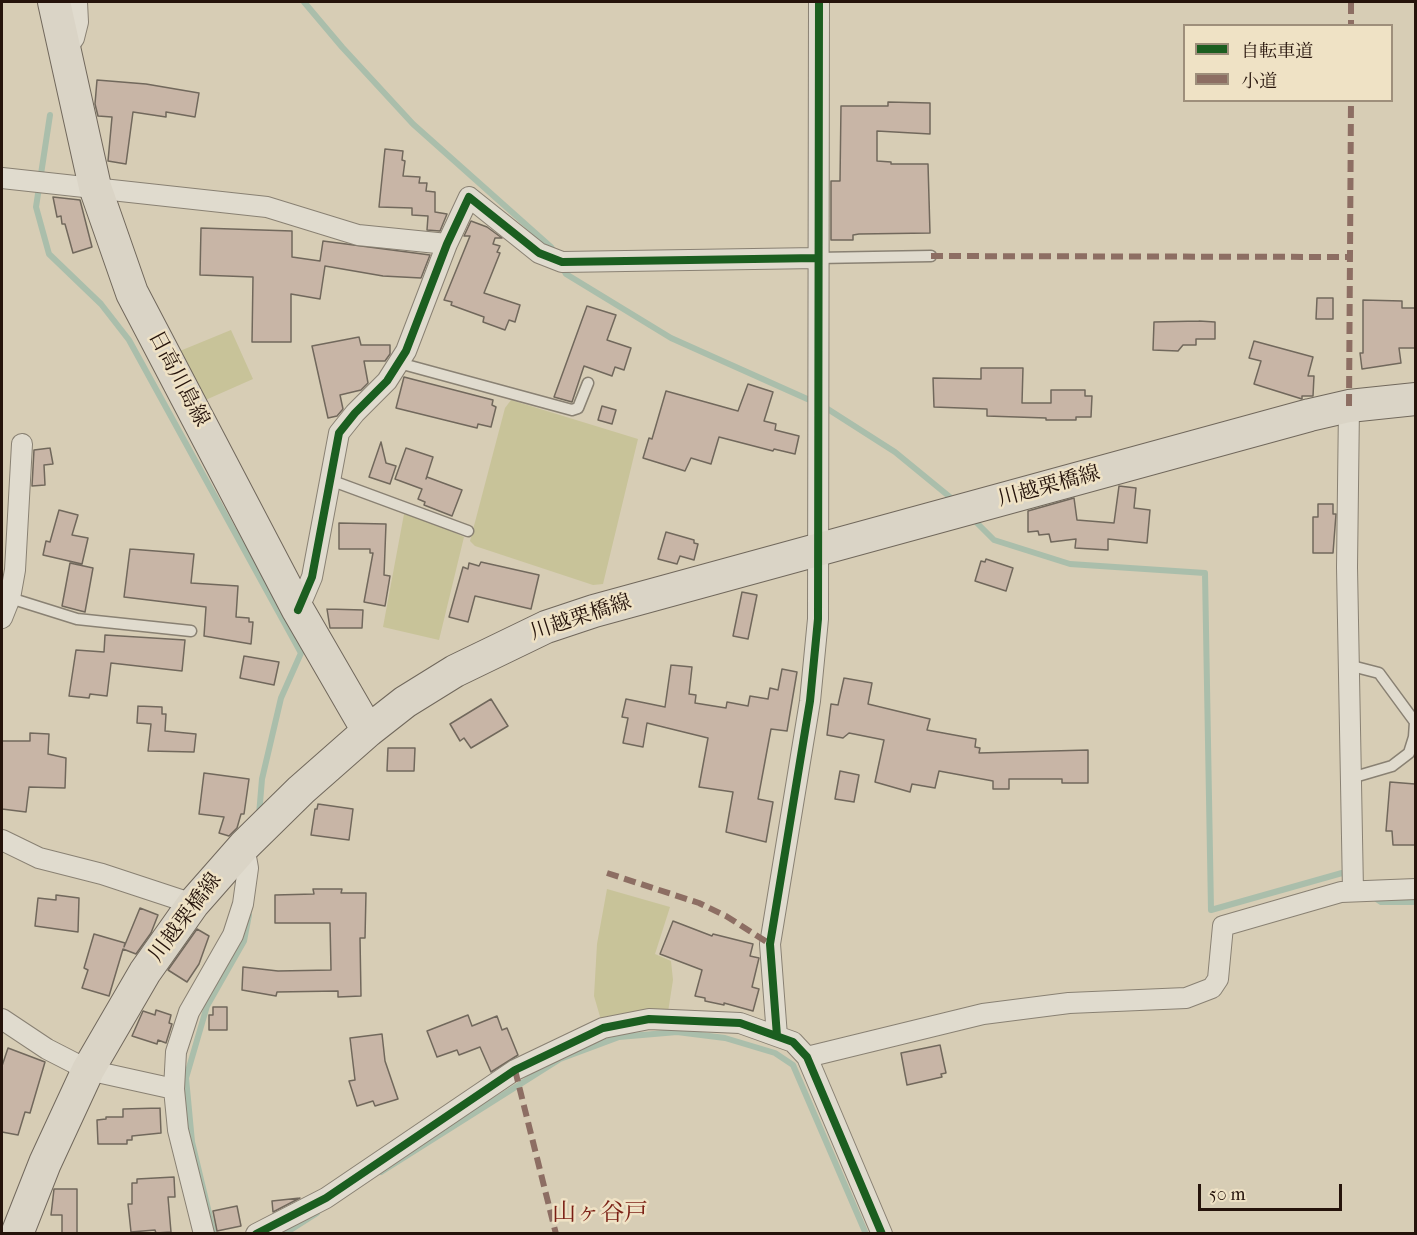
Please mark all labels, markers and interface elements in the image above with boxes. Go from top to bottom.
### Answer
legend [1183,24,1393,102]
text: 自転車道 [1241,41,1313,62]
text: 小道 [1241,71,1277,92]
street label: 日高川島線 [142,327,214,431]
street label: 川越栗橋線 [995,461,1103,513]
street label: 川越栗橋線 [527,590,635,646]
street label: 川越栗橋線 [144,868,228,968]
scale bar [1201,1172,1345,1210]
text: 50 m [1209,1184,1245,1205]
district label: 山ヶ谷戸 [552,1200,648,1228]

